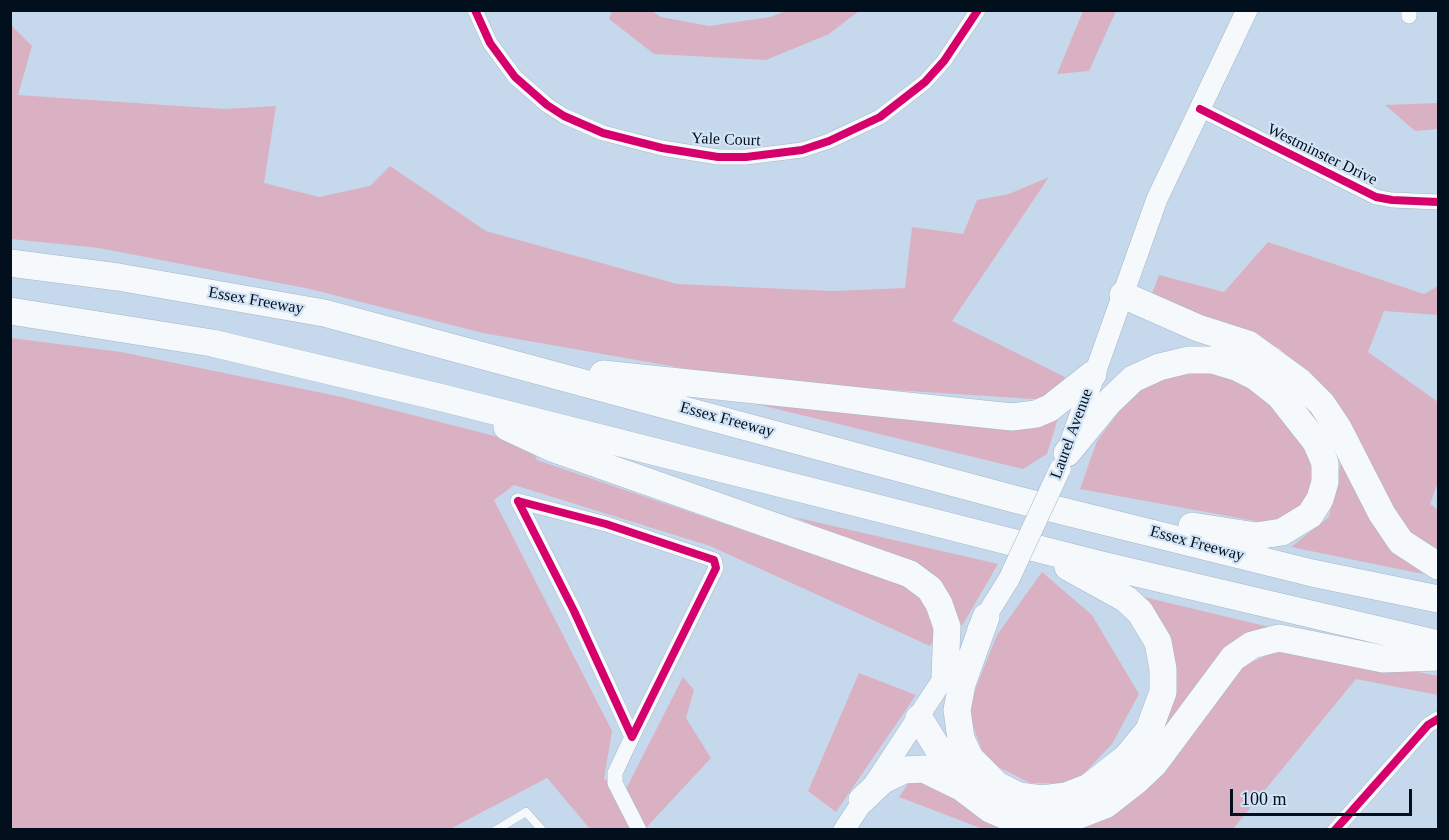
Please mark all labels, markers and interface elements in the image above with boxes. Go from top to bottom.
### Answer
street label: Westminster Drive [1264,120,1380,190]
street label: Yale Court [691,129,761,151]
street label: Essex Freeway [207,283,305,319]
street label: Laurel Avenue [1047,386,1097,482]
street label: Essex Freeway [678,398,776,442]
street label: Essex Freeway [1148,522,1246,566]
scale bar [1233,777,1414,815]
text: 100 m [1241,789,1287,809]

